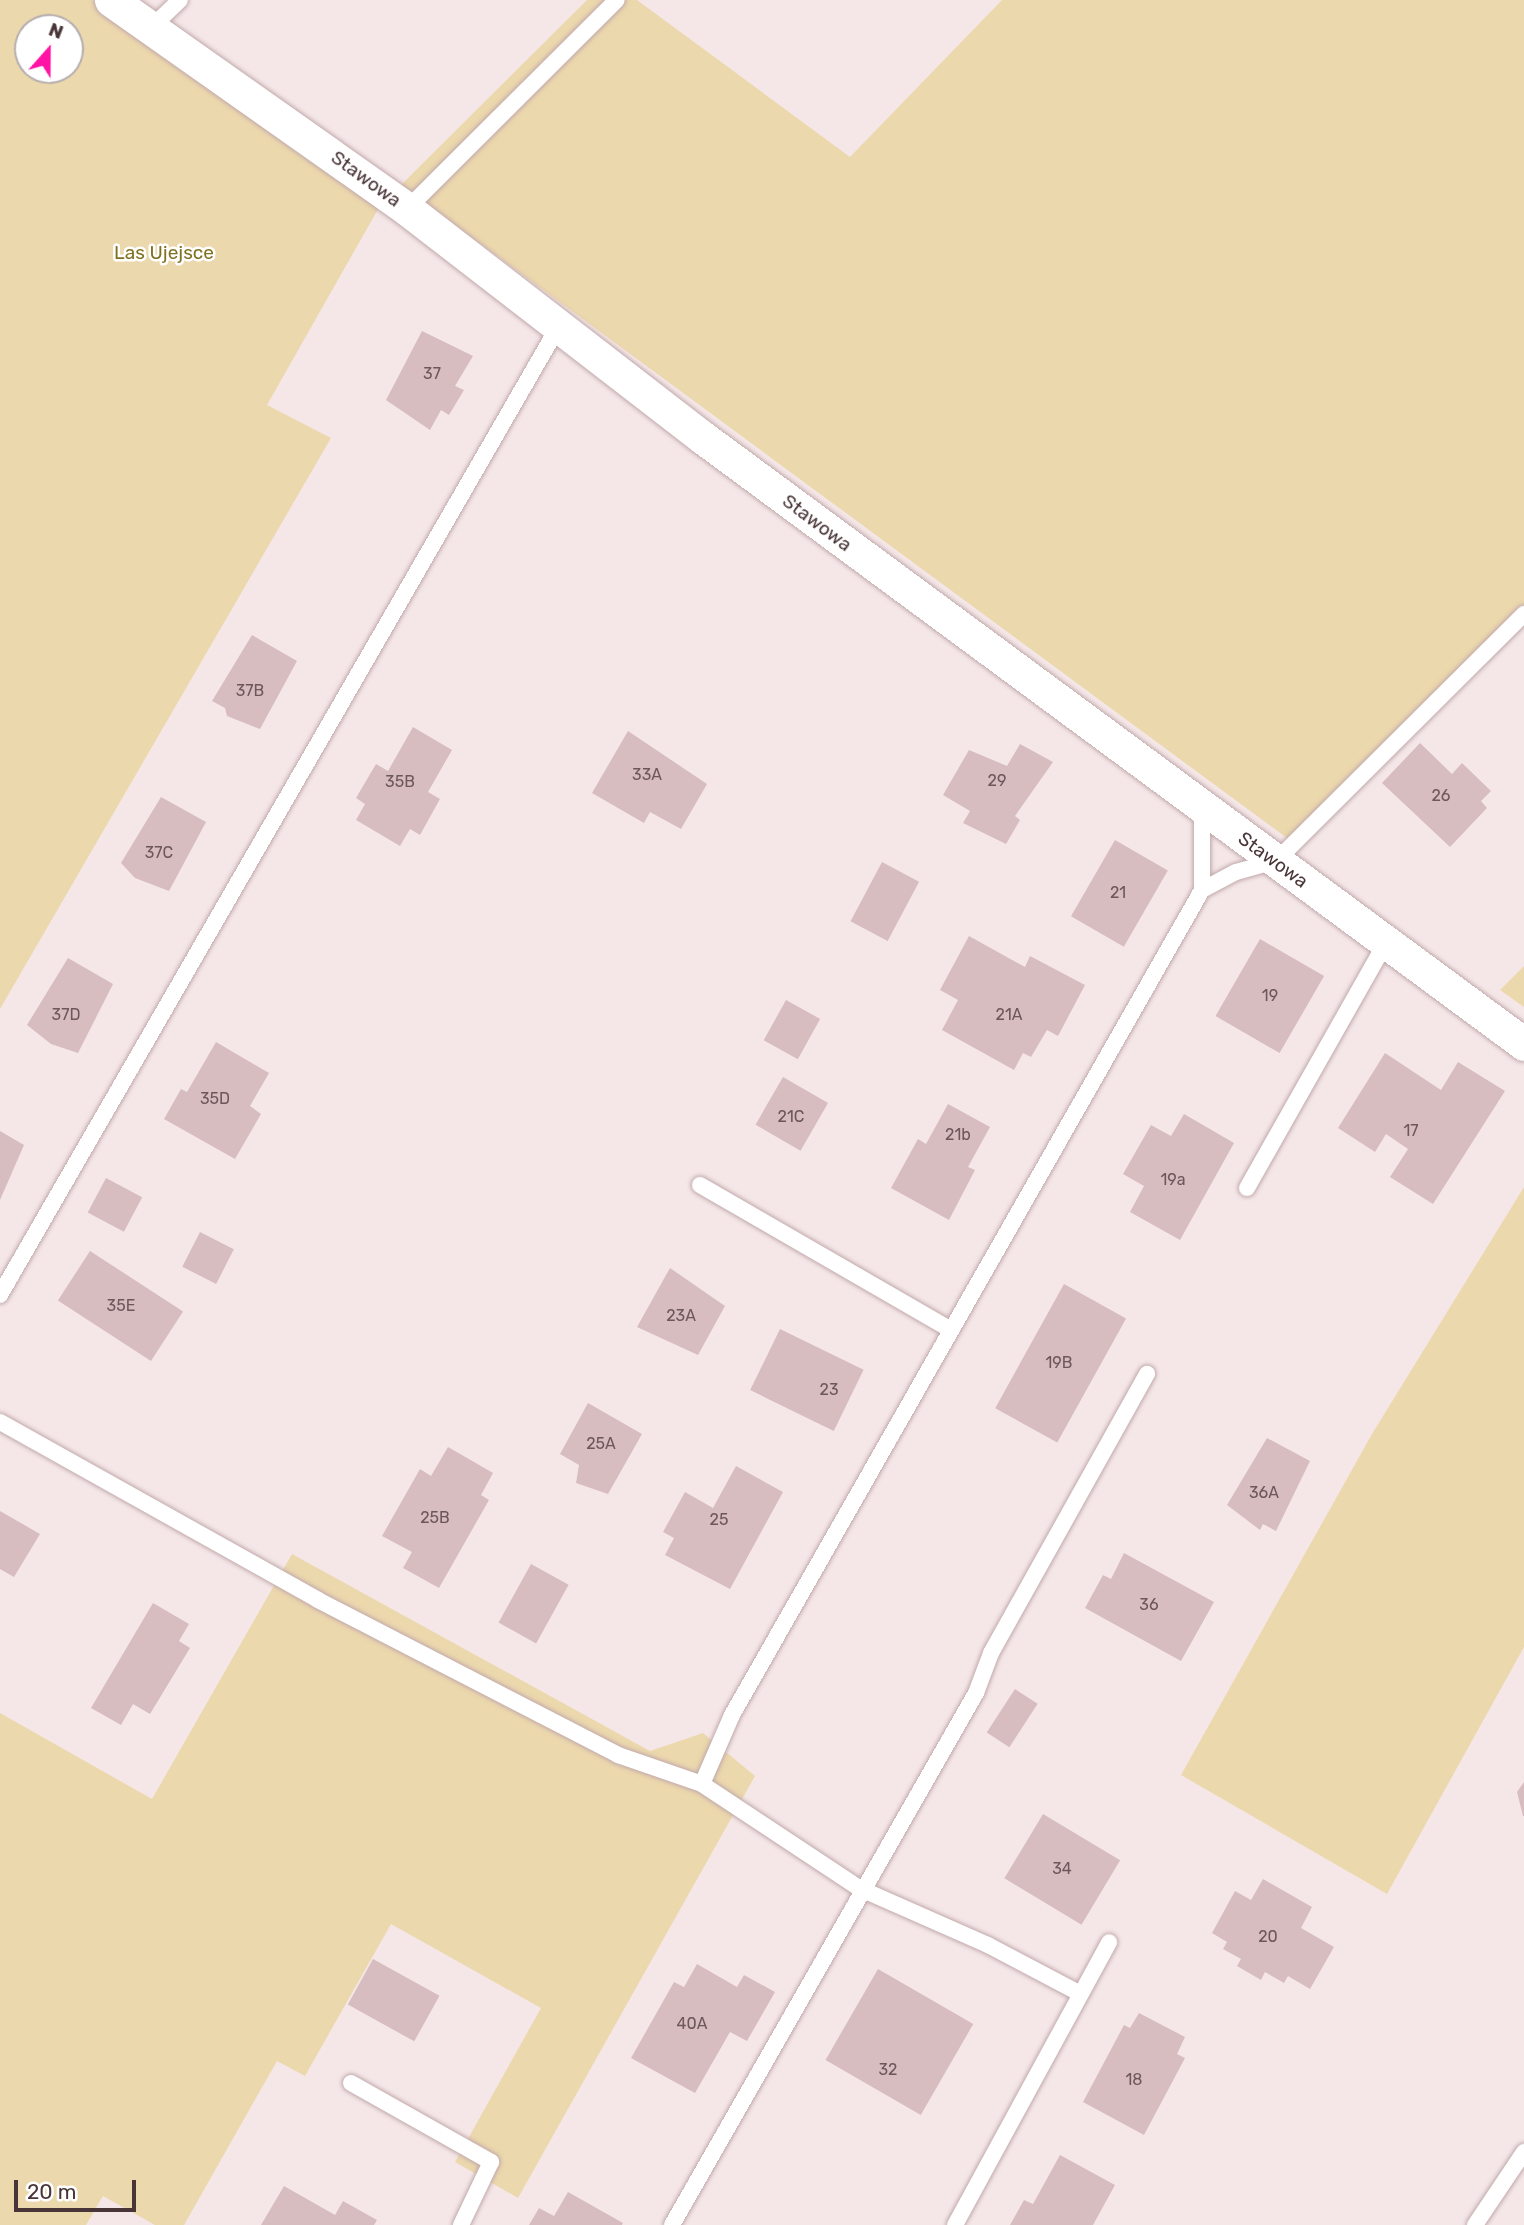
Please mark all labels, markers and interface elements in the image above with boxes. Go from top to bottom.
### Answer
north arrow [14,14,84,84]
text: N [45,18,66,44]
street label: Stawowa [327,146,405,212]
park label: Las Ujejsce [114,242,214,264]
house number: 37 [423,364,441,384]
street label: Stawowa [778,490,856,556]
house number: 37B [236,681,264,701]
house number: 33A [632,765,662,785]
house number: 29 [988,771,1006,791]
house number: 35B [385,772,415,792]
house number: 26 [1431,786,1451,806]
street label: Stawowa [1234,827,1312,893]
house number: 37C [145,843,173,863]
house number: 21 [1110,883,1126,903]
house number: 19 [1262,986,1278,1006]
house number: 37D [52,1005,80,1025]
house number: 21A [996,1005,1022,1025]
house number: 35D [200,1089,230,1109]
house number: 21C [778,1107,804,1127]
house number: 17 [1403,1121,1419,1141]
house number: 21b [945,1125,971,1145]
house number: 19a [1160,1170,1186,1190]
house number: 35E [107,1296,135,1316]
house number: 23A [666,1306,696,1326]
house number: 19B [1045,1353,1073,1373]
house number: 23 [819,1380,839,1400]
house number: 25A [586,1434,616,1454]
house number: 36A [1249,1483,1279,1503]
house number: 25B [420,1508,450,1528]
house number: 25 [710,1510,728,1530]
house number: 36 [1139,1595,1159,1615]
house number: 34 [1052,1859,1072,1879]
house number: 20 [1258,1927,1278,1947]
house number: 40A [677,2014,707,2034]
house number: 32 [878,2060,898,2080]
house number: 18 [1125,2070,1143,2090]
scale bar [18,2166,140,2210]
text: 20 m [27,2179,76,2204]

